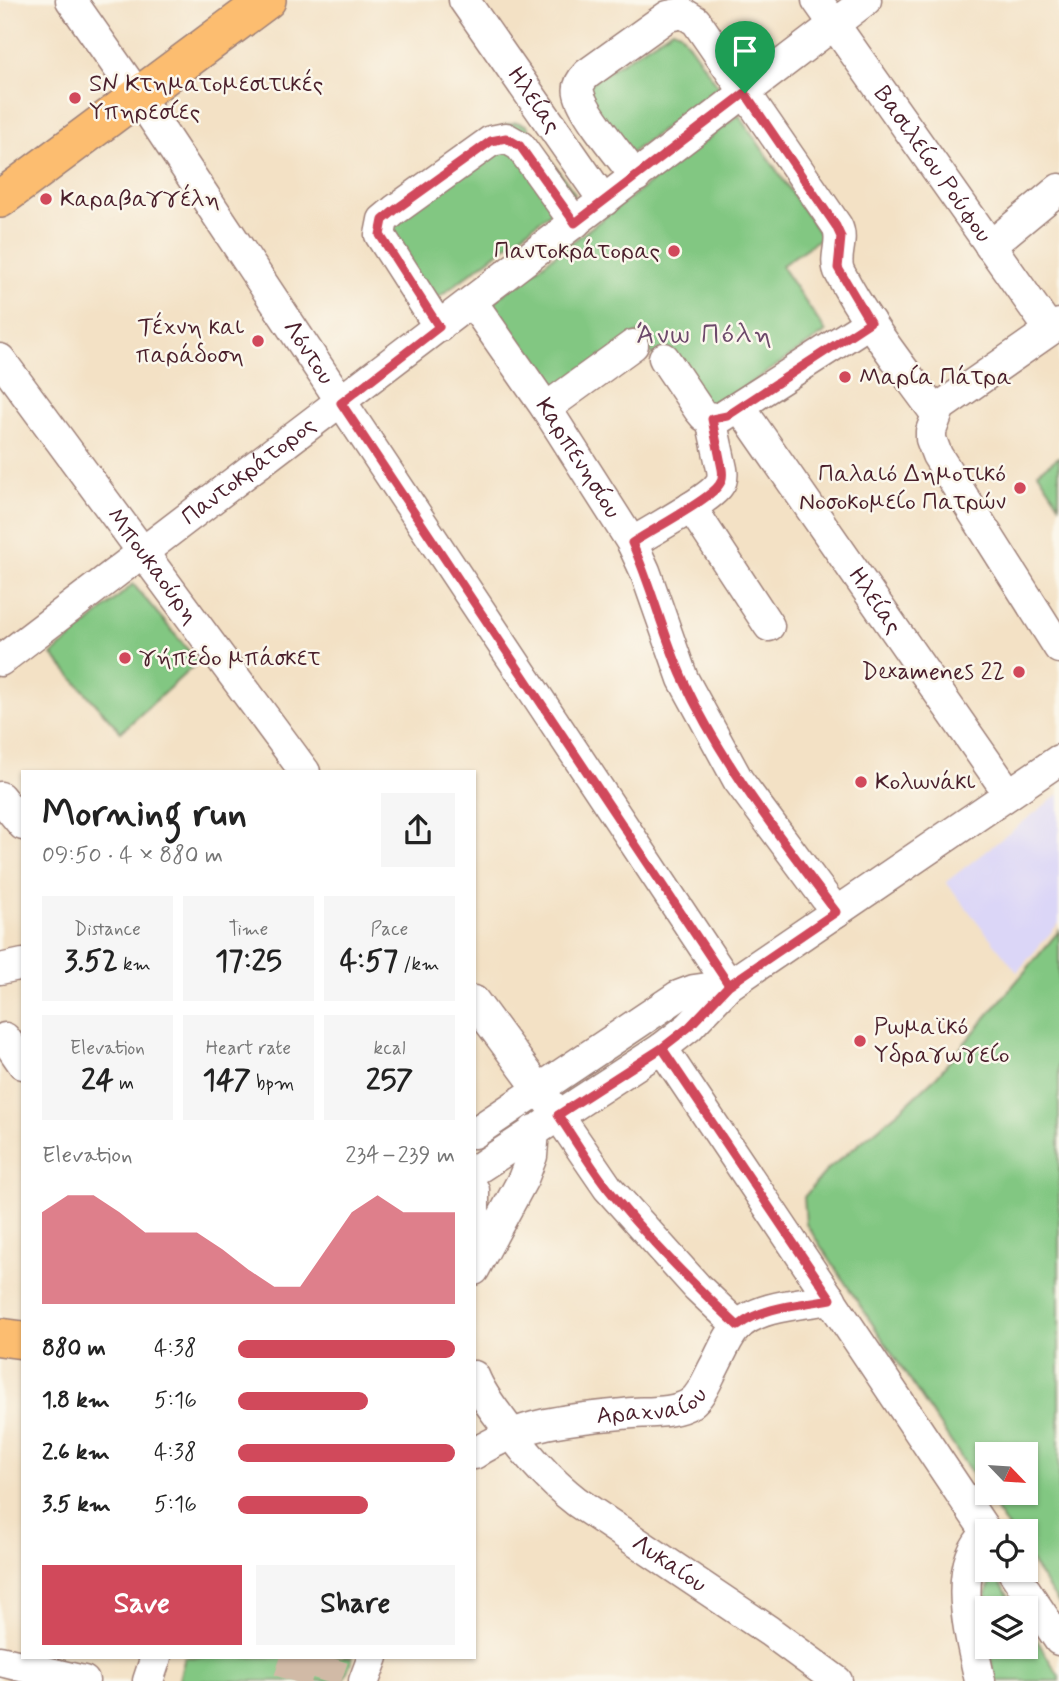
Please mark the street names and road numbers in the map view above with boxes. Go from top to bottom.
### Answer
street label: Ηλείας [500,61,568,140]
street label: Βασιλείου Ρούφου [867,80,999,249]
street label: Λόντου [276,314,341,391]
street label: Καρπενησίου [528,392,628,525]
street label: Παντοκράτορος [175,410,322,532]
street label: Μπουκαούρη [99,501,206,630]
street label: Ηλείας [841,561,909,640]
street label: Αραχναίου [595,1381,715,1432]
street label: Λυκαίου [626,1528,713,1600]

